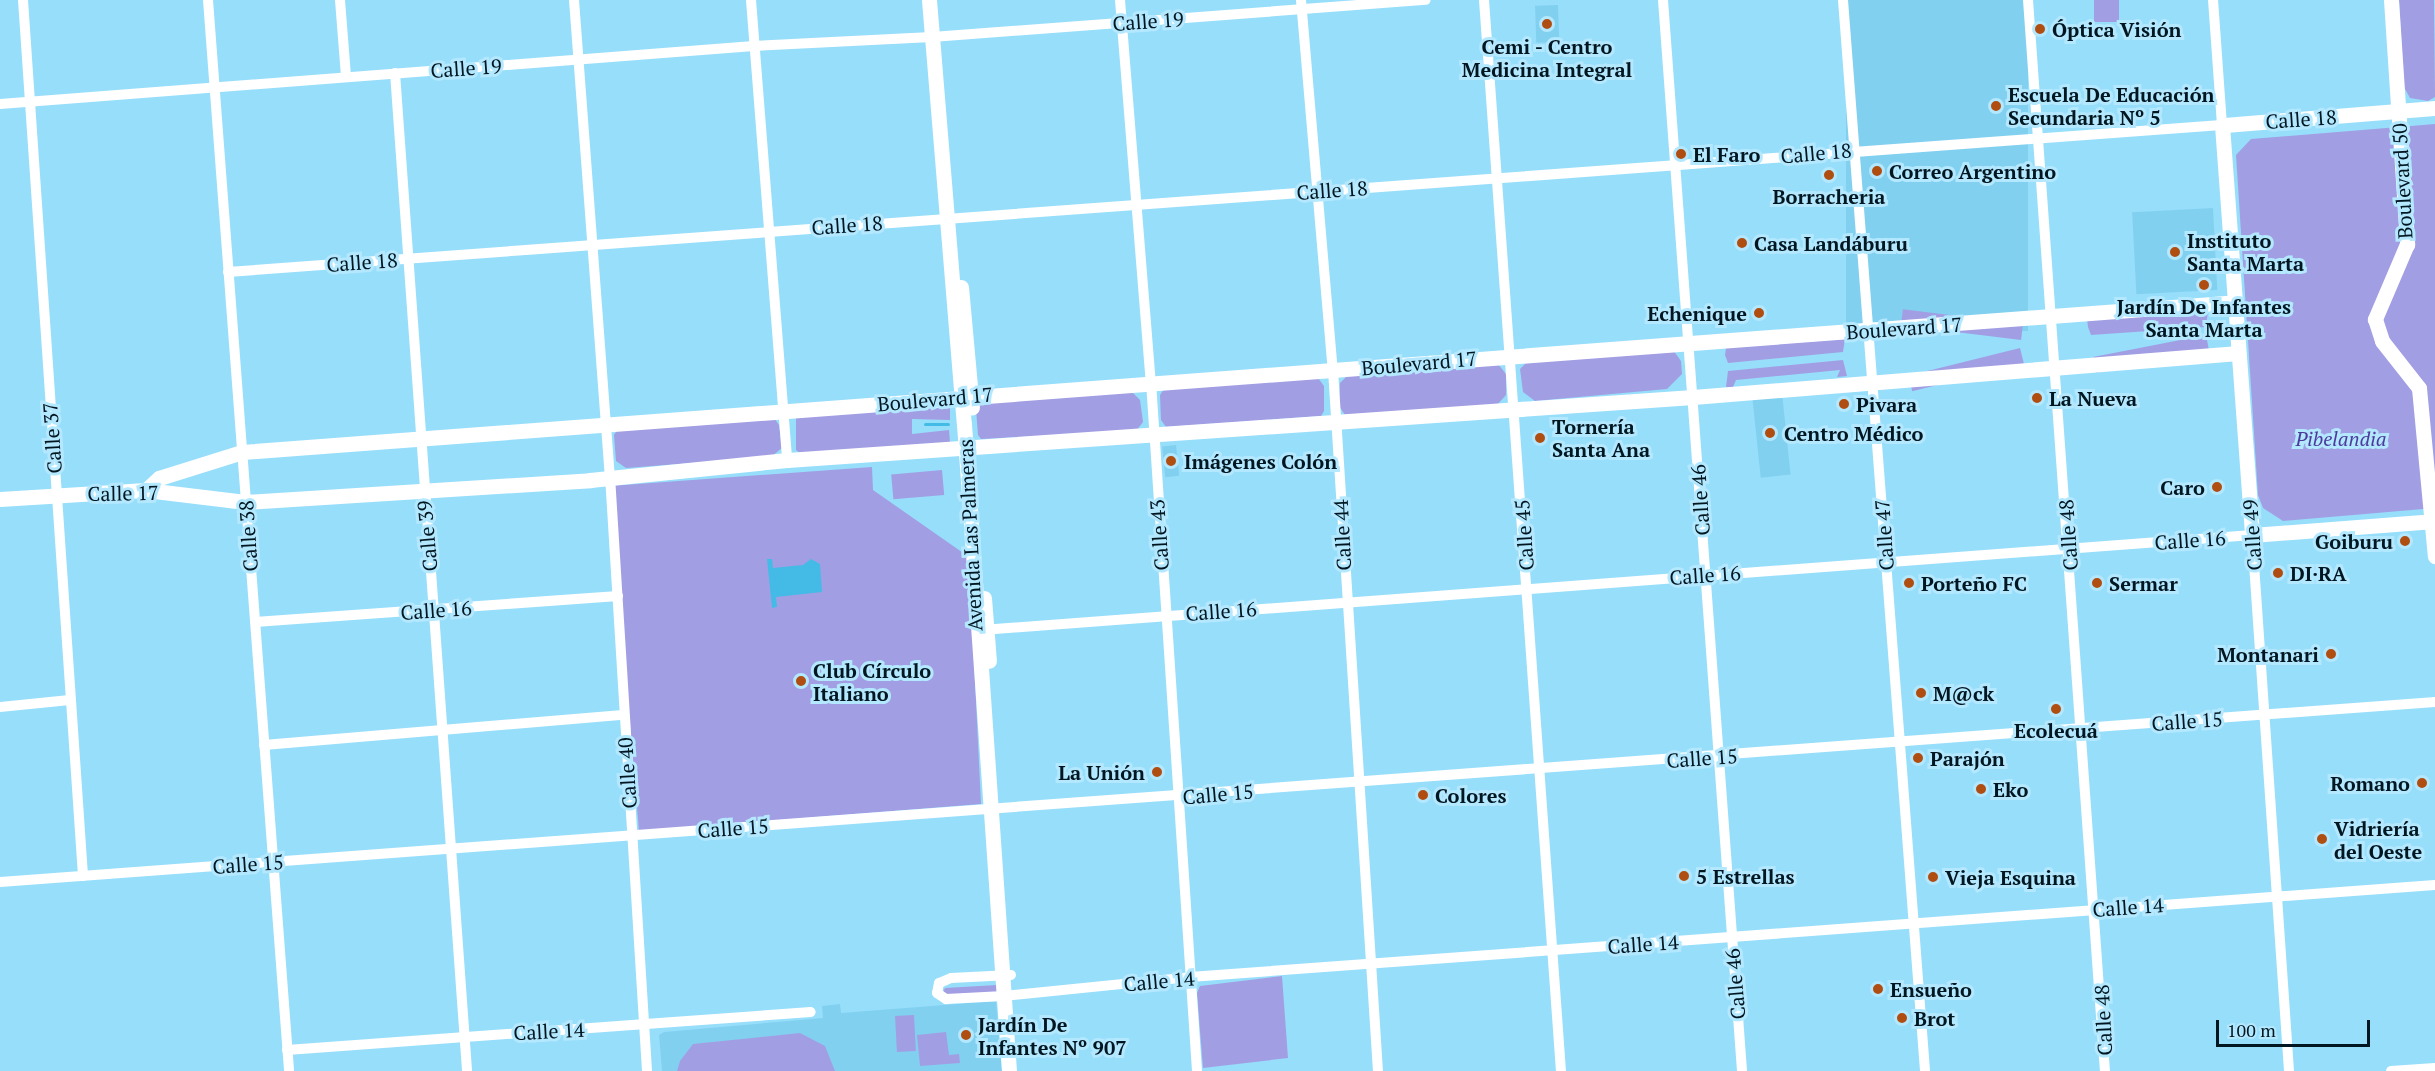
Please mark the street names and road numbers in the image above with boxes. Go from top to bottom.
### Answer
street label: Calle 19 [1112,7,1184,35]
street label: Calle 19 [430,54,502,82]
street label: Calle 18 [2265,105,2337,133]
street label: Boulevard 50 [2387,123,2417,239]
street label: Calle 18 [1779,138,1853,168]
street label: Calle 18 [1296,176,1368,204]
street label: Calle 18 [811,211,883,239]
street label: Calle 18 [326,248,398,276]
street label: Boulevard 17 [1845,312,1963,344]
street label: Boulevard 17 [1360,346,1478,380]
street label: Boulevard 17 [876,382,994,416]
street label: Calle 37 [38,402,66,474]
street label: Avenida Las Palmeras [953,438,987,632]
street label: Calle 46 [1686,464,1714,536]
street label: Calle 17 [87,480,159,506]
street label: Calle 39 [412,499,442,573]
street label: Calle 43 [1145,499,1173,571]
street label: Calle 44 [1328,499,1356,571]
street label: Calle 45 [1510,499,1538,571]
street label: Calle 47 [1870,499,1898,571]
street label: Calle 48 [2054,499,2082,571]
street label: Calle 49 [2238,499,2266,571]
street label: Calle 38 [234,500,262,572]
street label: Calle 16 [2154,526,2226,554]
street label: Calle 16 [1669,561,1741,589]
street label: Calle 16 [400,596,472,624]
street label: Calle 16 [1185,597,1257,625]
street label: Calle 15 [2151,707,2223,735]
street label: Calle 40 [613,737,641,809]
street label: Calle 15 [1666,744,1738,772]
street label: Calle 15 [1181,779,1255,809]
street label: Calle 15 [697,814,769,842]
street label: Calle 15 [212,850,284,878]
street label: Calle 14 [2092,893,2164,921]
street label: Calle 14 [1607,930,1679,958]
street label: Calle 46 [1720,947,1750,1021]
street label: Calle 14 [1122,966,1196,996]
street label: Calle 48 [2089,984,2117,1056]
street label: Calle 14 [513,1017,585,1045]

